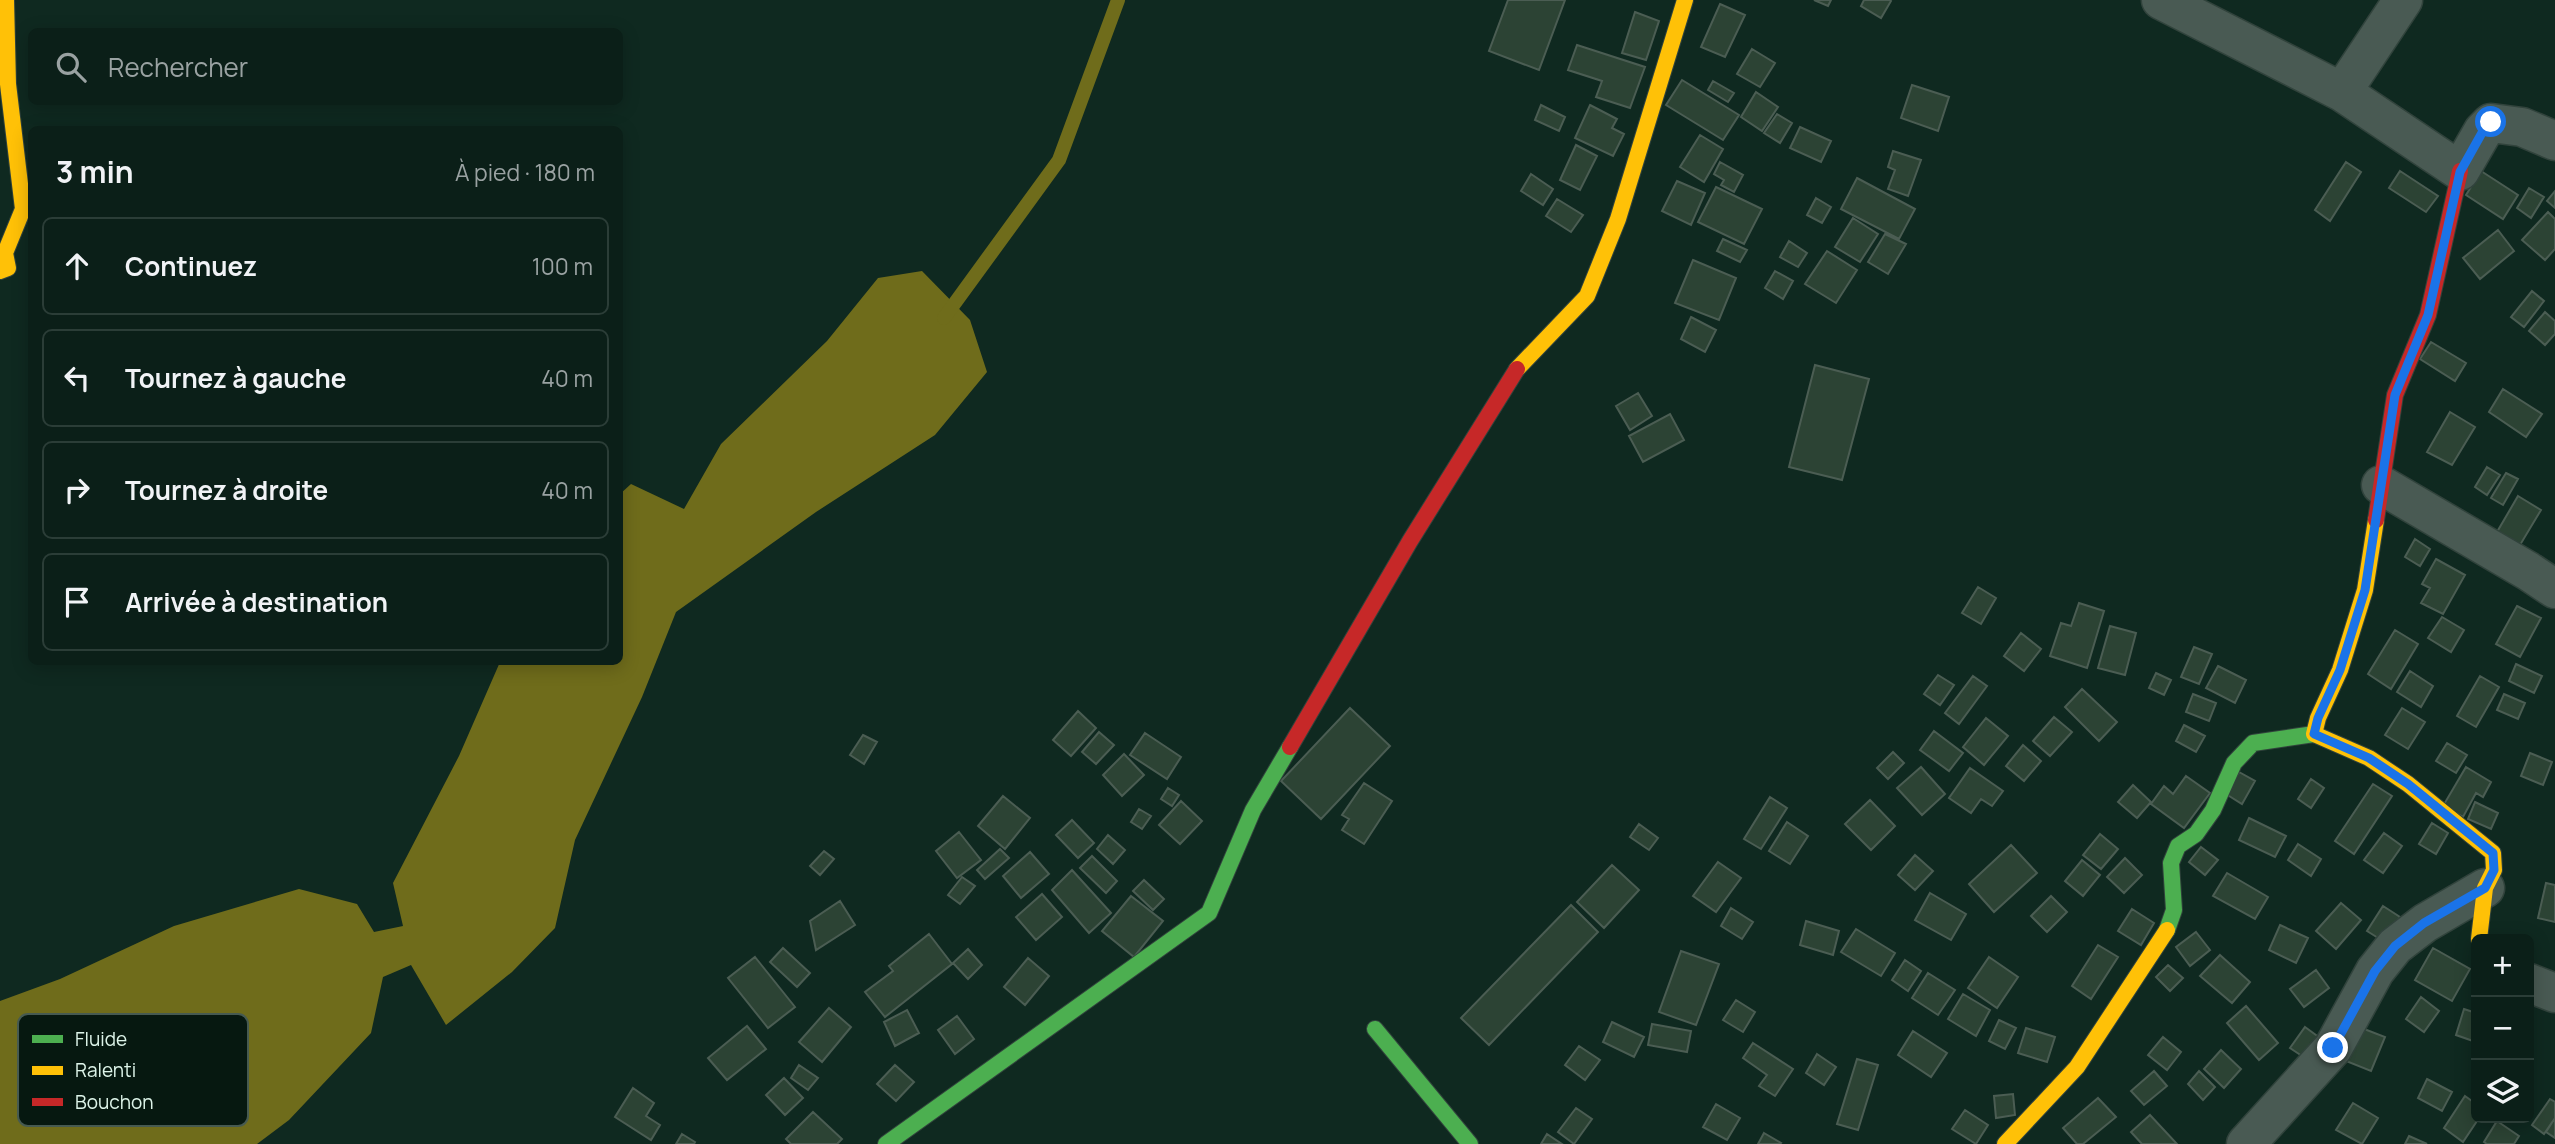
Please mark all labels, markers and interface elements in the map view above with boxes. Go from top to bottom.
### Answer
search box [28,28,623,105]
icon: search [52,48,90,86]
text: Rechercher [108,49,248,85]
route start [2475,106,2506,137]
text: 3 min [56,151,134,192]
text: À pied · 180 m [455,156,595,188]
icon: ahead [58,247,96,285]
text: Continuez [125,248,257,284]
text: 100 m [532,250,593,282]
icon: left [58,359,96,397]
text: Tournez à gauche [125,360,346,396]
text: 40 m [541,362,593,394]
icon: right [58,471,96,509]
text: Tournez à droite [125,472,328,508]
text: 40 m [541,474,593,506]
icon: arrive [58,583,96,621]
text: Arrivée à destination [125,584,388,620]
map controls [2471,934,2534,1123]
button: + [2471,934,2534,997]
button: − [2471,997,2534,1060]
legend [18,1014,248,1126]
text: Fluide [75,1026,127,1052]
route end [2317,1032,2348,1063]
text: Ralenti [75,1057,136,1083]
button: layers [2471,1060,2534,1123]
text: Bouchon [75,1089,154,1115]

